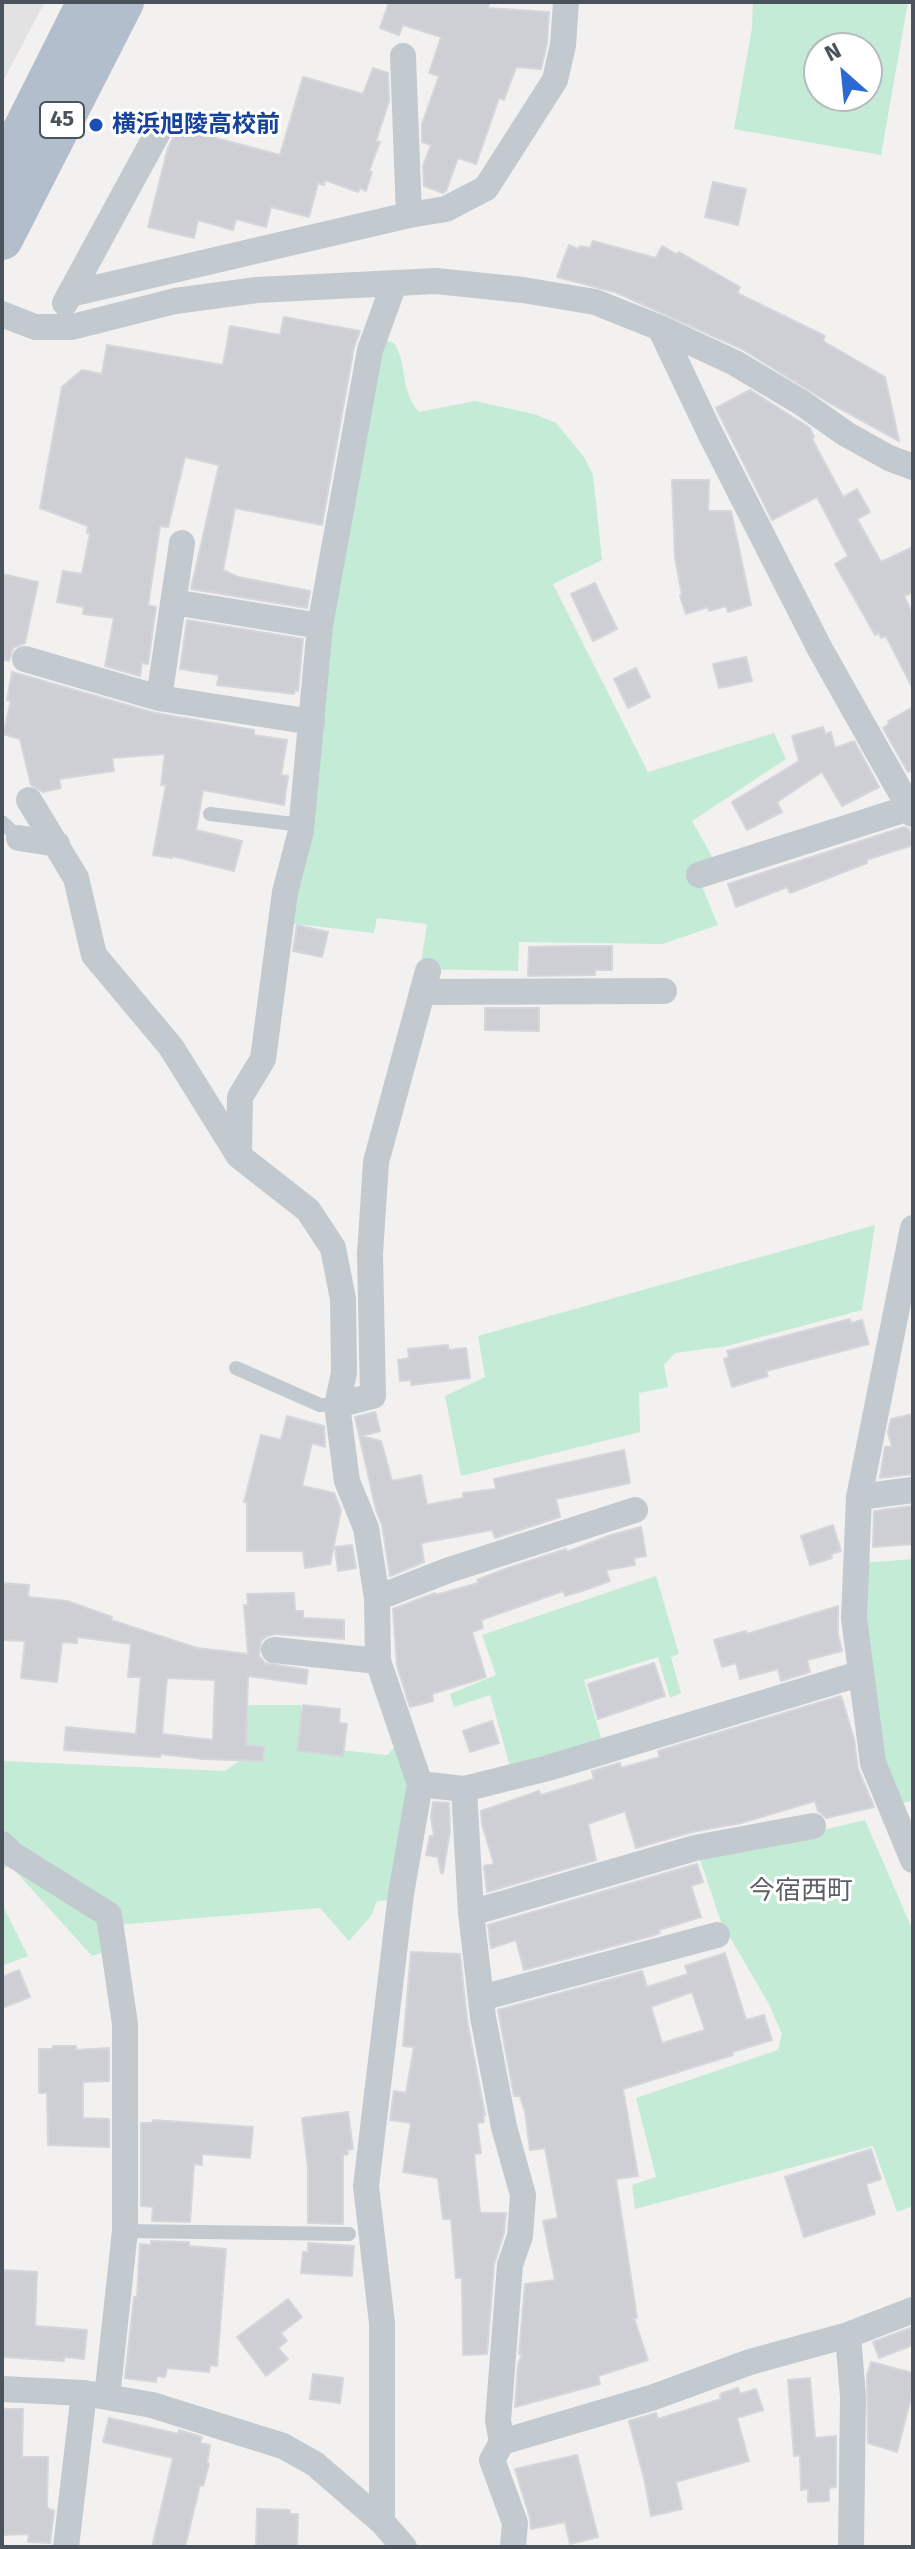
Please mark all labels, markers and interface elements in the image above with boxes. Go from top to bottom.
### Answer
north arrow [803,32,883,112]
text: N [820,37,845,67]
road number: 45 [40,102,84,138]
place label: 横浜旭陵高校前 [112,111,280,139]
marker: 横浜旭陵高校前 [87,116,105,134]
district label: 今宿西町 [749,1876,853,1908]

